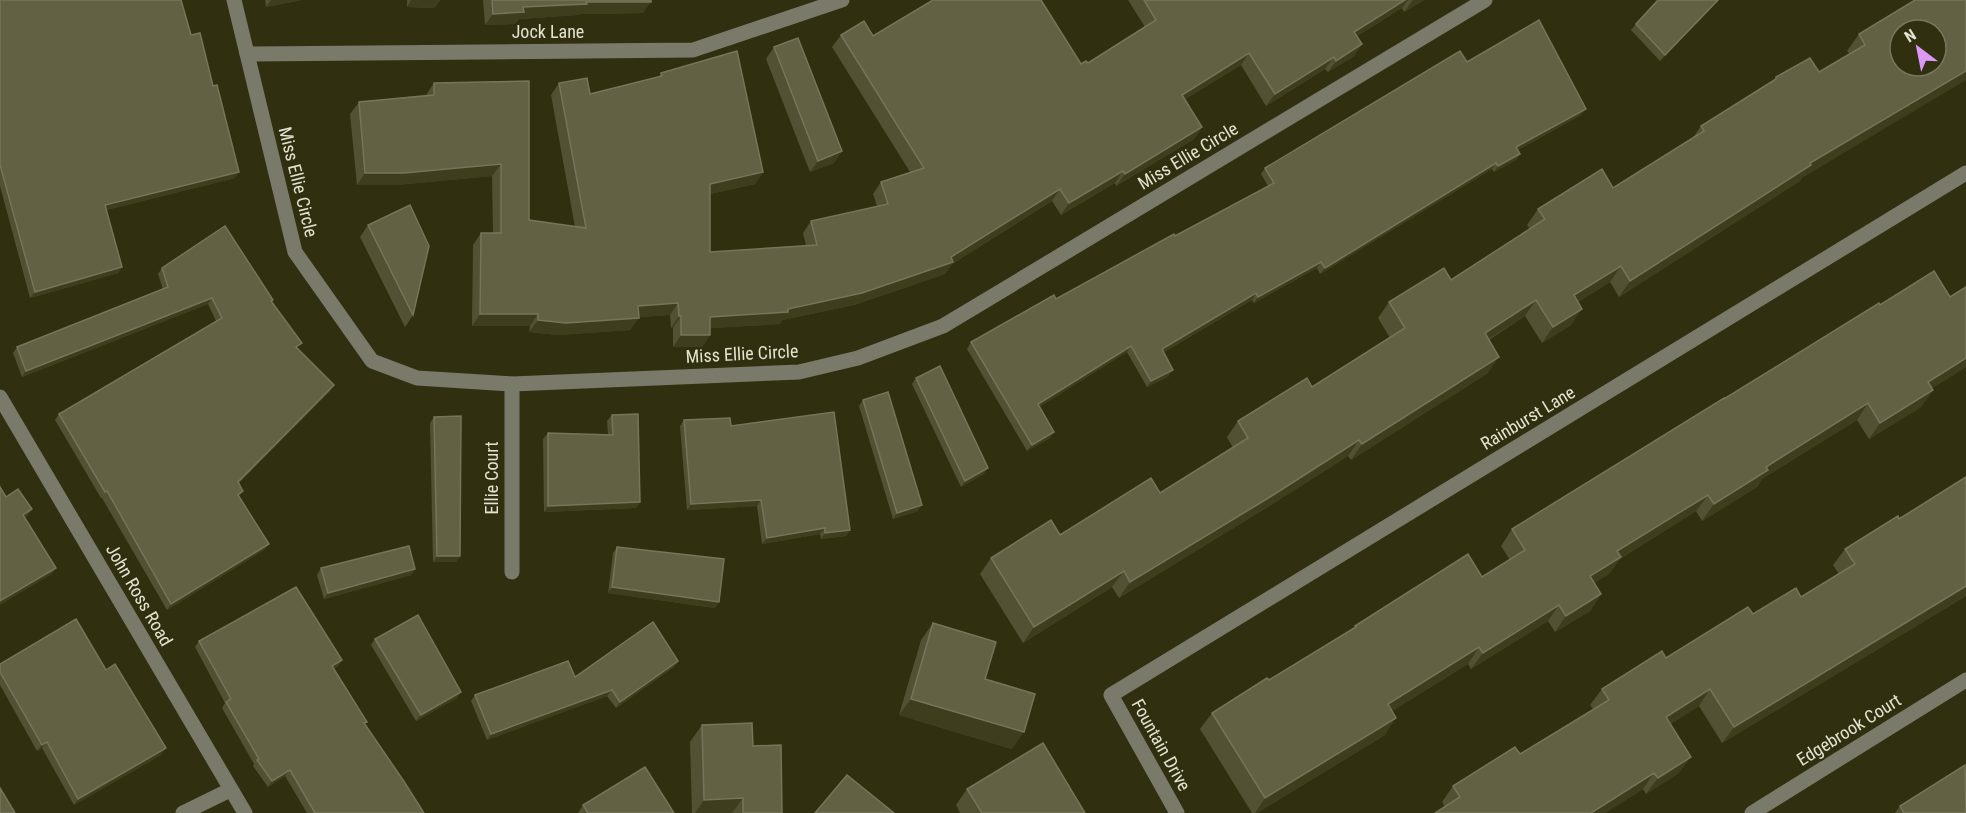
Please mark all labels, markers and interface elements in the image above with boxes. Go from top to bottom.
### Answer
north arrow [1888,18,1948,78]
street label: Jock Lane [512,21,584,42]
text: N [1901,25,1920,46]
street label: Miss Ellie Circle [1134,118,1241,194]
street label: Miss Ellie Circle [275,125,322,239]
street label: Miss Ellie Circle [685,340,799,367]
street label: Rainburst Lane [1477,381,1579,454]
street label: Ellie Court [481,441,502,515]
street label: John Ross Road [102,540,177,650]
street label: Edgebrook Court [1793,689,1905,770]
street label: Fountain Drive [1128,695,1195,794]

